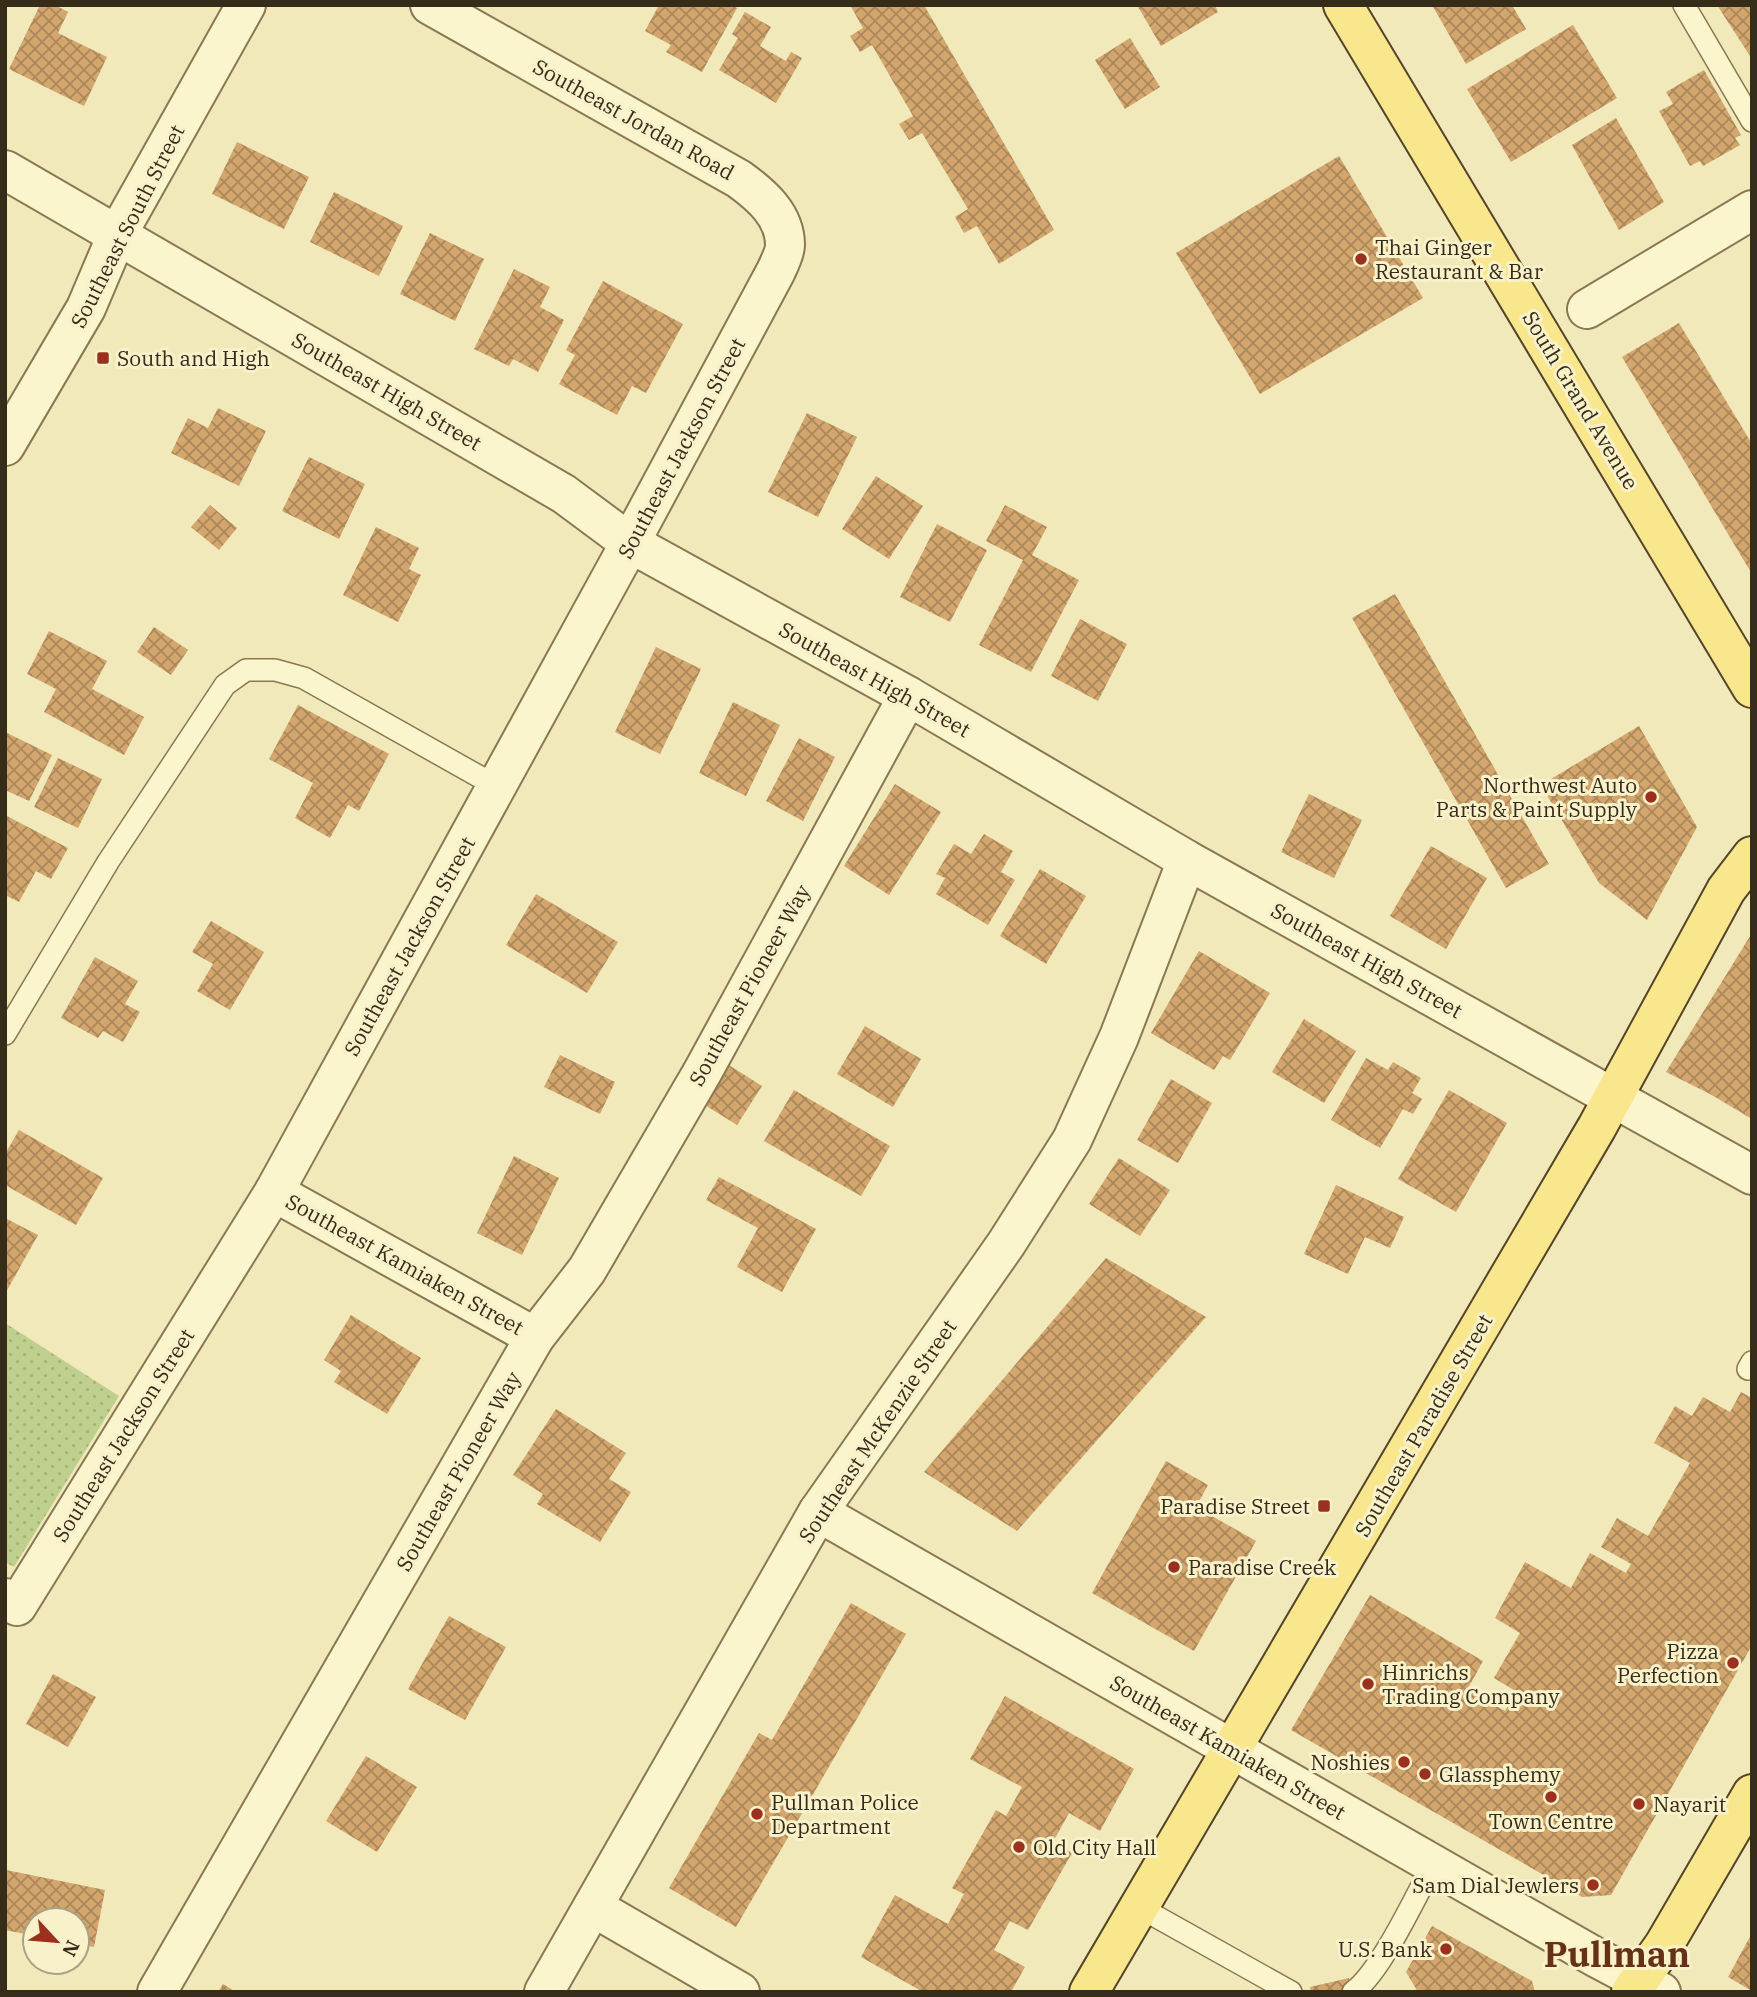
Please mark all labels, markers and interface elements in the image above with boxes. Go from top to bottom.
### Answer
street label: Southeast Jordan Road [528,52,740,186]
street label: Southeast South Street [64,120,190,332]
place label: Thai Ginger Restaurant & Bar [1375,233,1544,285]
marker: Thai Ginger Restaurant & Bar [1353,251,1369,267]
street label: South Grand Avenue [1517,306,1645,494]
street label: Southeast High Street [287,325,487,457]
street label: Southeast Jackson Street [611,333,751,563]
place label: South and High [117,344,270,372]
marker: South and High [95,350,111,366]
street label: Southeast High Street [774,615,976,743]
place label: Northwest Auto Parts & Paint Supply [1436,771,1638,823]
marker: Northwest Auto Parts & Paint Supply [1643,789,1659,805]
street label: Southeast Jackson Street [337,831,481,1061]
street label: Southeast Pioneer Way [682,879,816,1091]
street label: Southeast High Street [1266,896,1468,1024]
street label: Southeast Kamiaken Street [281,1187,529,1341]
street label: Southeast Paradise Street [1348,1309,1498,1541]
street label: Southeast McKenzie Street [792,1314,962,1548]
street label: Southeast Jackson Street [46,1323,200,1547]
street label: Southeast Pioneer Way [389,1365,527,1576]
place label: Paradise Street [1160,1492,1310,1520]
marker: Paradise Street [1316,1498,1332,1514]
place label: Paradise Creek [1188,1553,1337,1581]
marker: Paradise Creek [1166,1559,1182,1575]
place label: Pizza Perfection [1617,1637,1719,1689]
marker: Pizza Perfection [1725,1655,1741,1671]
place label: Hinrichs Trading Company [1382,1658,1560,1710]
street label: Southeast Kamiaken Street [1105,1668,1351,1826]
marker: Hinrichs Trading Company [1360,1676,1376,1692]
place label: Noshies [1310,1748,1390,1776]
marker: Noshies [1396,1754,1412,1770]
place label: Glassphemy [1439,1760,1561,1788]
marker: Glassphemy [1417,1766,1433,1782]
place label: Pullman Police Department [771,1788,919,1840]
marker: Town Centre [1543,1789,1559,1805]
place label: Nayarit [1653,1790,1726,1818]
marker: Nayarit [1631,1796,1647,1812]
marker: Pullman Police Department [749,1806,765,1822]
place label: Town Centre [1488,1807,1614,1835]
place label: Old City Hall [1033,1833,1156,1861]
marker: Old City Hall [1011,1839,1027,1855]
place label: Sam Dial Jewlers [1412,1871,1579,1899]
marker: Sam Dial Jewlers [1585,1877,1601,1893]
north arrow [21,1906,91,1976]
district label: Pullman [1544,1931,1690,1977]
place label: U.S. Bank [1338,1935,1433,1963]
text: N [57,1936,85,1960]
marker: U.S. Bank [1438,1941,1454,1957]

